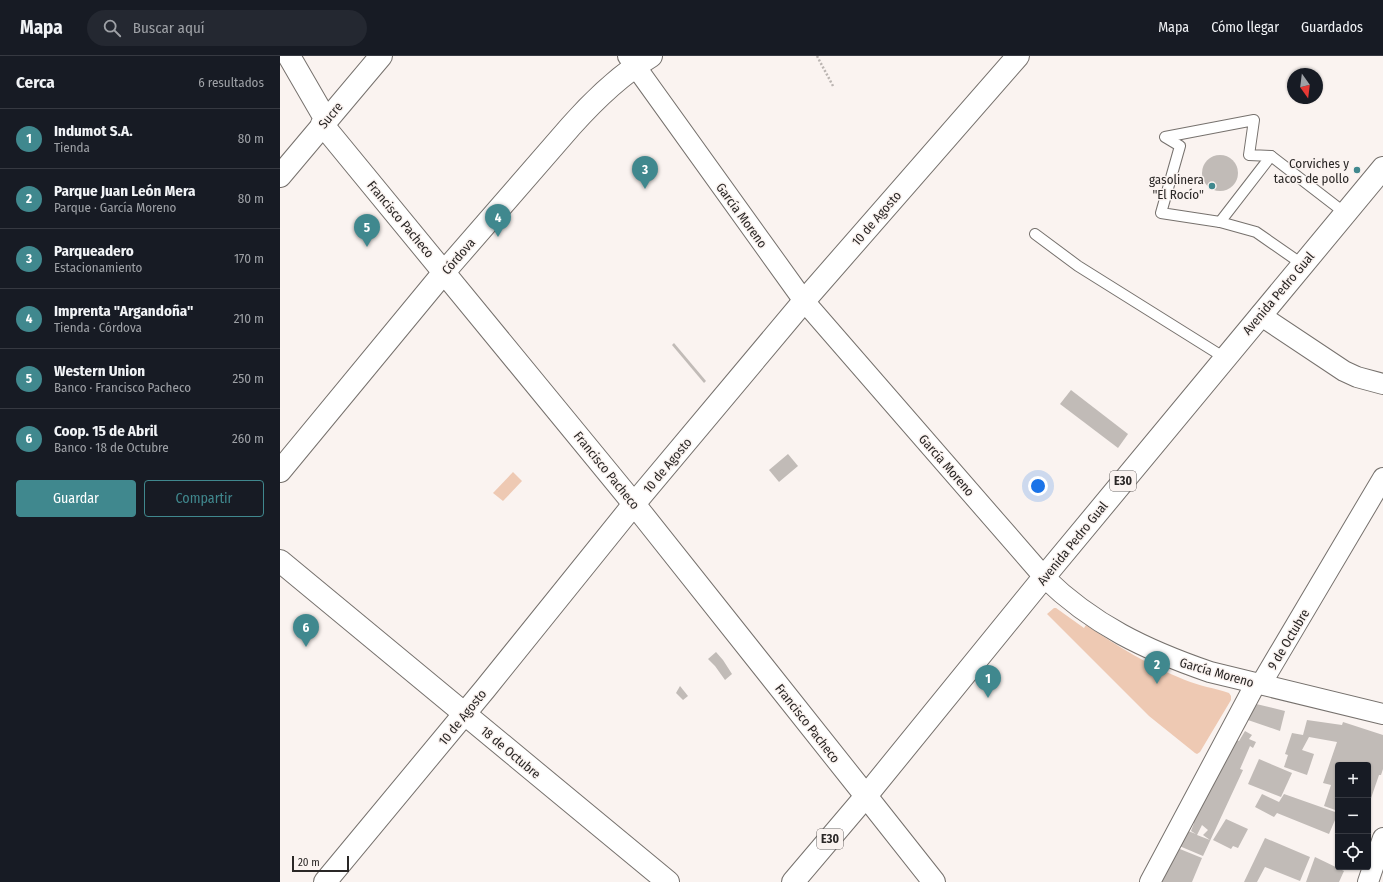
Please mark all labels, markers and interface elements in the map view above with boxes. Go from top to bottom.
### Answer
search box [87,10,367,46]
text: Mapa [20,16,63,39]
icon: search [101,17,123,39]
text: Buscar aquí [133,19,205,37]
text: Mapa [1158,19,1189,36]
text: Cómo llegar [1211,19,1279,36]
text: Guardados [1301,19,1363,36]
north arrow [1287,68,1323,104]
text: Cerca [16,72,55,93]
text: 6 resultados [198,75,264,90]
street label: Sucre [315,99,346,131]
text: Indumot S.A. [54,122,133,140]
text: 1 [26,131,32,146]
text: 80 m [238,131,264,146]
text: Tienda [54,140,90,155]
pin: 3 [632,156,658,189]
place label: Corviches y tacos de pollo [1274,156,1349,186]
marker: Corviches y tacos de pollo [1352,165,1362,175]
place label: gasolinera "El Rocío" [1149,172,1204,202]
street label: Francisco Pacheco [364,178,437,261]
street label: García Moreno [713,180,770,251]
marker: gasolinera "El Rocío" [1207,181,1217,191]
text: Parque Juan León Mera [54,182,195,200]
street label: 10 de Agosto [849,188,904,249]
text: 2 [26,191,32,206]
text: 80 m [238,191,264,206]
text: Parque · García Moreno [54,200,176,215]
pin: 4 [485,204,511,237]
pin: 5 [354,214,380,247]
street label: Córdova [439,235,478,278]
text: Parqueadero [54,242,134,260]
street label: Avenida Pedro Gual [1239,249,1318,338]
text: 3 [26,251,32,266]
text: 170 m [234,251,264,266]
text: Estacionamiento [54,260,142,275]
text: Imprenta "Argandoña" [54,302,193,320]
text: 4 [26,311,32,326]
text: 210 m [234,311,264,326]
text: Tienda · Córdova [54,320,142,335]
text: Western Union [54,362,145,380]
text: 5 [26,371,32,386]
text: 250 m [232,371,264,386]
text: Banco · Francisco Pacheco [54,380,191,395]
text: Coop. 15 de Abril [54,422,158,440]
street label: Francisco Pacheco [571,428,643,512]
text: 6 [26,431,32,446]
text: 260 m [232,431,264,446]
street label: García Moreno [916,431,978,499]
street label: 10 de Agosto [640,435,695,496]
text: Banco · 18 de Octubre [54,440,169,455]
road number: E30 [1110,471,1136,491]
your location [1028,476,1048,496]
button: Guardar [16,480,136,517]
button: Compartir [144,480,264,517]
street label: Avenida Pedro Gual [1034,498,1111,588]
street label: 9 de Octubre [1264,606,1312,672]
pin: 6 [293,614,319,647]
pin: 2 [1144,651,1170,684]
street label: García Moreno [1178,655,1256,690]
pin: 1 [975,665,1001,698]
street label: Francisco Pacheco [772,681,843,766]
street label: 10 de Agosto [435,686,490,748]
street label: 18 de Octubre [478,723,544,782]
map controls [1335,762,1371,870]
button: + [1335,762,1371,798]
button: − [1335,798,1371,834]
road number: E30 [817,829,843,849]
button: locate [1335,834,1371,870]
scale bar [292,854,349,873]
text: 20 m [298,856,320,869]

